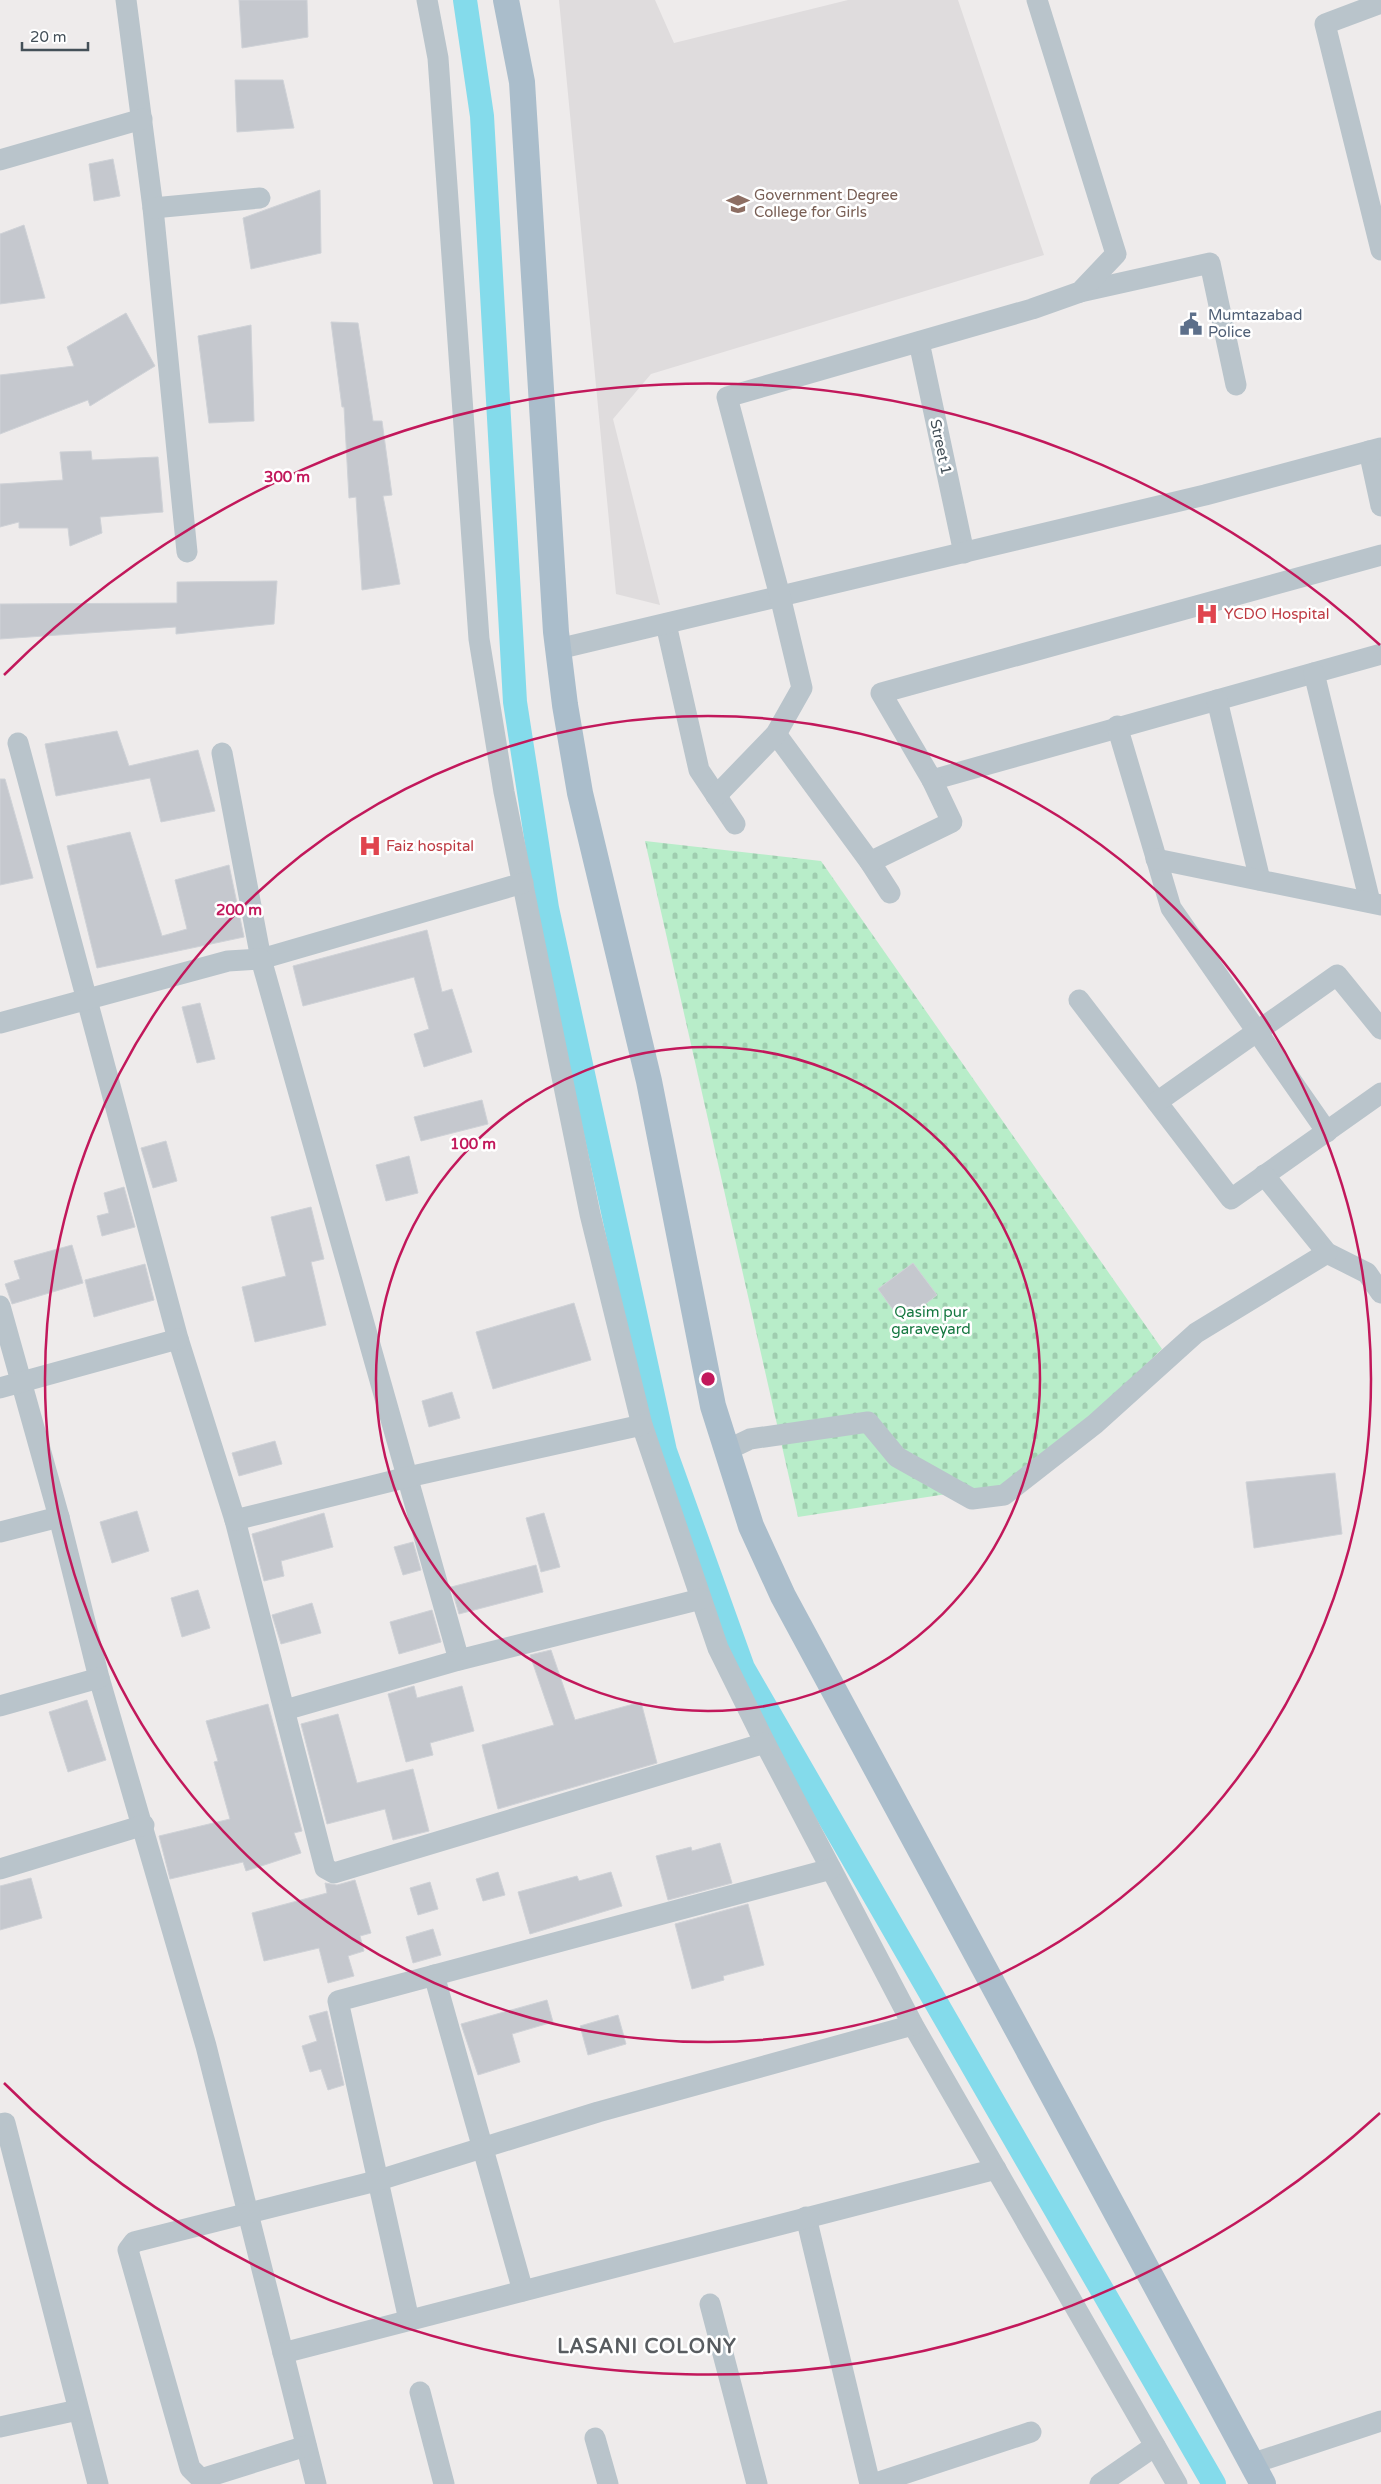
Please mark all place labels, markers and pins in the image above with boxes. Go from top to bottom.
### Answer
place label: Government Degree College for Girls [754,186,898,221]
school or university icon: Government Degree College for Girls [725,191,751,217]
place label: Mumtazabad Police [1208,306,1302,341]
public building icon: Mumtazabad Police [1178,311,1204,337]
hospital icon: YCDO Hospital [1194,601,1220,627]
place label: YCDO Hospital [1224,605,1329,623]
hospital icon: Faiz hospital [357,833,383,859]
place label: Faiz hospital [386,837,474,855]
centre of rings [699,1370,717,1388]

